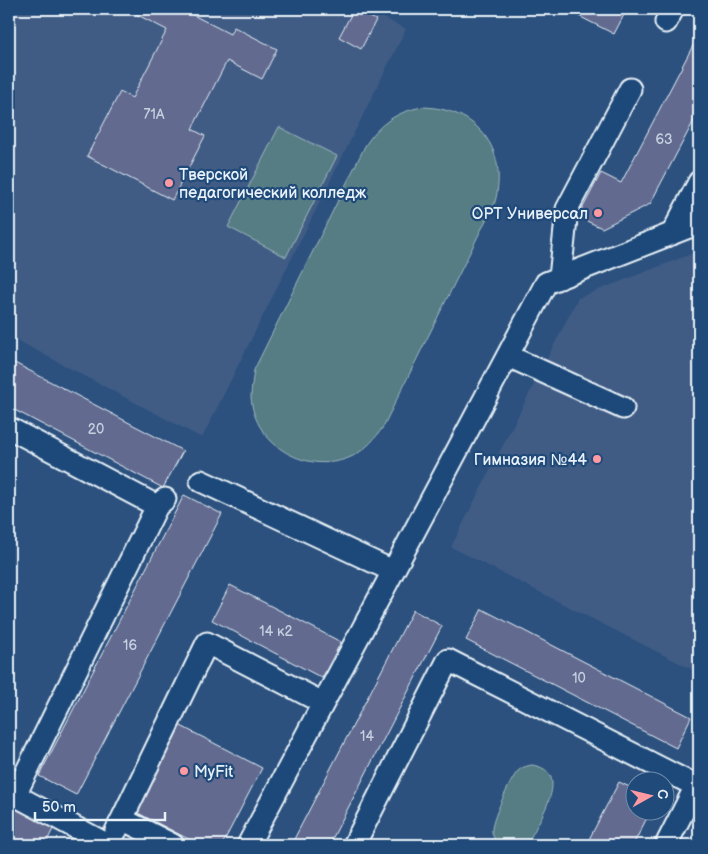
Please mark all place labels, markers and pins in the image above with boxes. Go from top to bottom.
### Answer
place label: Тверской педагогический колледж [179,166,367,203]
marker: Тверской педагогический колледж [163,177,175,189]
place label: ОРТ Универсал [472,205,588,224]
marker: ОРТ Универсал [592,207,604,219]
place label: Гимназия №44 [474,451,587,470]
marker: Гимназия №44 [591,453,603,465]
place label: MyFit [194,763,233,782]
marker: MyFit [178,765,190,777]

